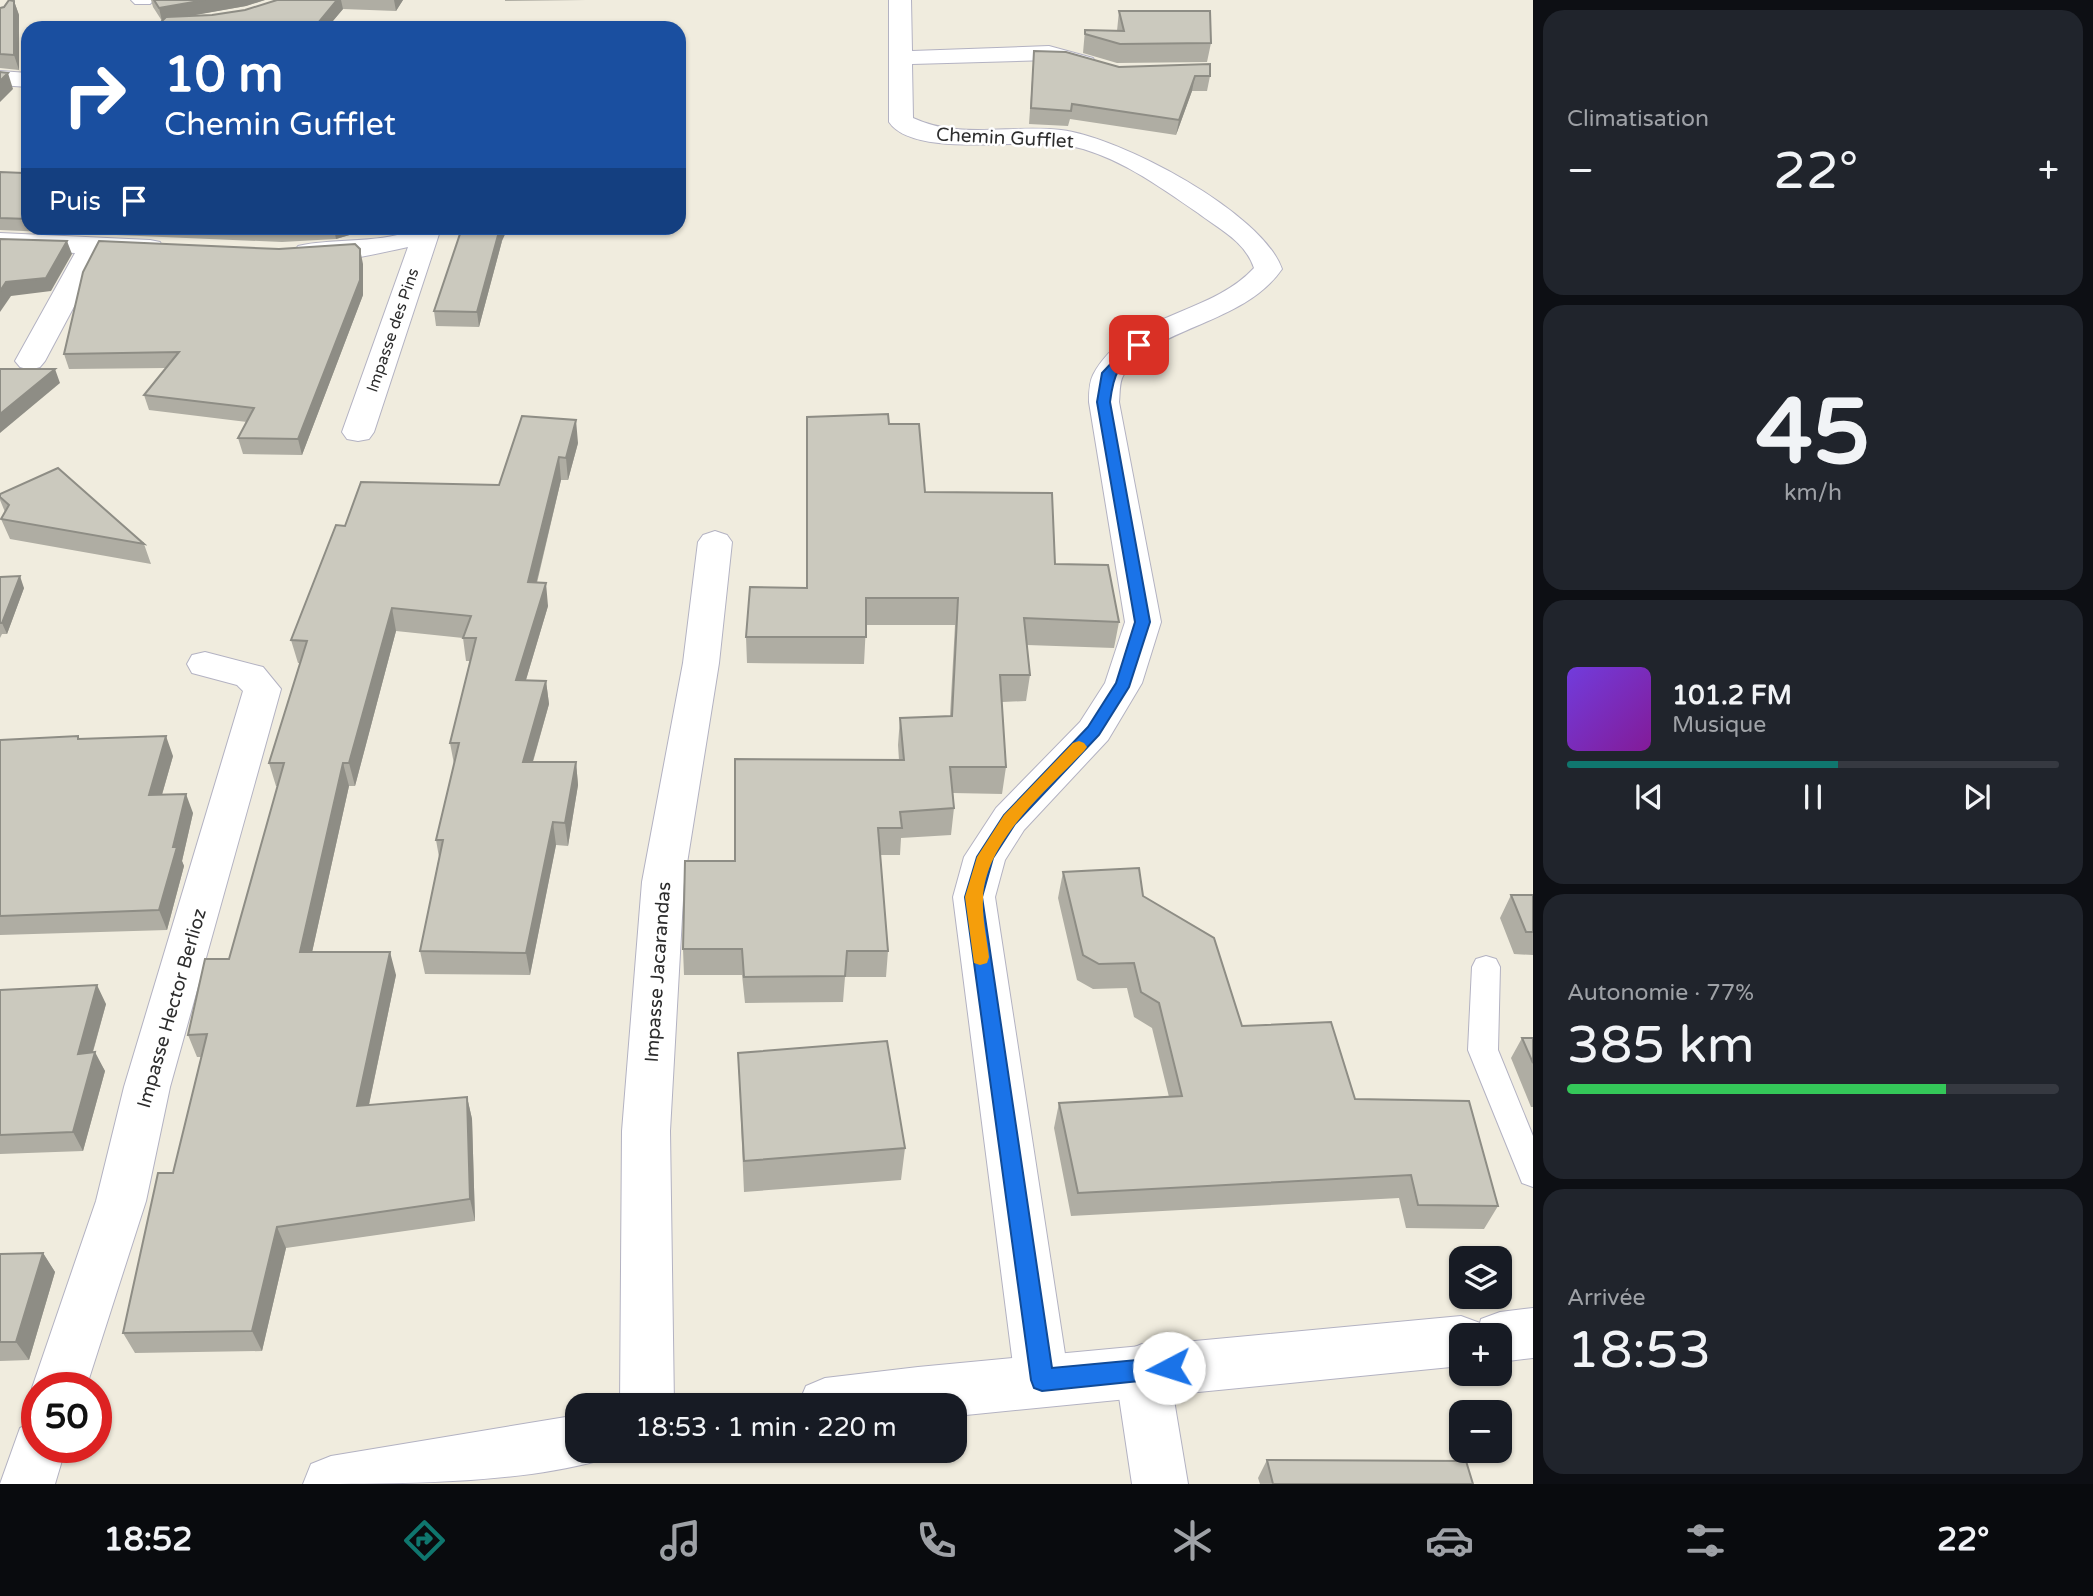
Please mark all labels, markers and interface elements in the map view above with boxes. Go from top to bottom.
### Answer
text: 10 m [164,46,283,105]
icon: right [49,49,140,140]
text: Climatisation [1567,105,1709,133]
text: Chemin Gufflet [164,106,396,144]
street label: Chemin Gufflet [936,123,1074,153]
text: 22° [1773,140,1858,203]
text: − [1567,148,1594,194]
text: + [2038,148,2059,194]
icon: arrive [115,182,153,220]
text: Puis [49,186,101,217]
street label: Impasse des Pins [362,266,424,395]
pin [1109,315,1169,375]
icon: arrive [1120,326,1158,364]
text: 45 [1756,378,1870,488]
text: km/h [1784,479,1842,507]
text: 101.2 FM [1672,680,1792,711]
text: Musique [1672,711,1766,739]
icon: previous [1630,778,1668,816]
icon: pause [1794,778,1832,816]
icon: next [1958,778,1996,816]
street label: Impasse Jacarandas [641,881,675,1063]
street label: Impasse Hector Berlioz [133,906,211,1111]
text: Autonomie · 77% [1567,979,1754,1007]
text: 385 km [1567,1014,1755,1077]
map controls [1449,1246,1512,1463]
button: layers [1449,1246,1512,1309]
text: Arrivée [1567,1284,1645,1312]
text: 18:53 [1567,1319,1711,1382]
button: + [1449,1323,1512,1386]
position arrow [1132,1331,1206,1405]
speed limit sign: 50 [21,1372,112,1463]
button: − [1449,1400,1512,1463]
text: 18:53 · 1 min · 220 m [635,1412,897,1443]
icon: directions [400,1516,449,1565]
icon: music [656,1516,705,1565]
icon: phone [912,1516,961,1565]
icon: climate [1168,1516,1217,1565]
icon: car [1425,1516,1474,1565]
icon: filters [1681,1516,1730,1565]
text: 18:52 [104,1521,192,1559]
text: 22° [1937,1521,1989,1559]

